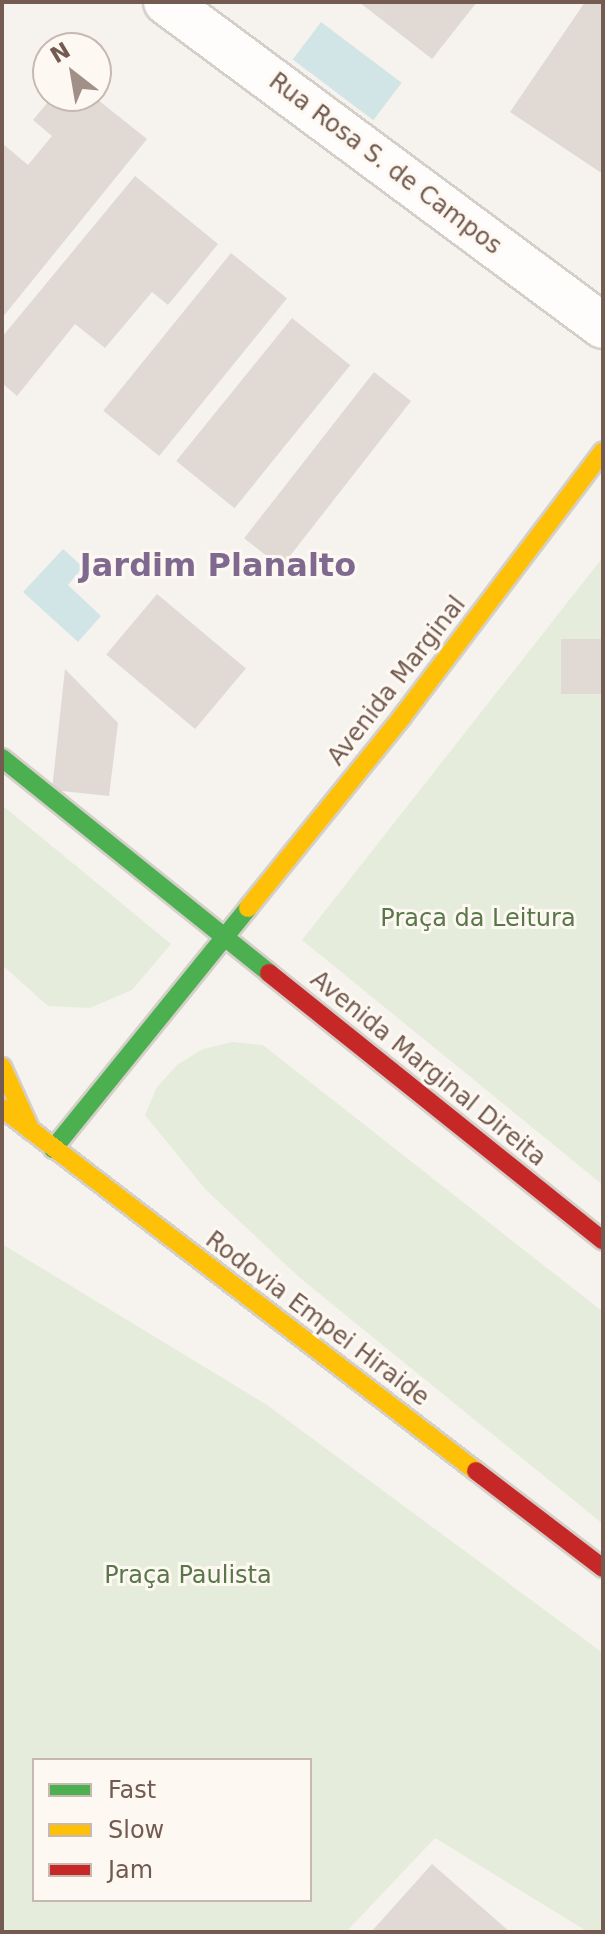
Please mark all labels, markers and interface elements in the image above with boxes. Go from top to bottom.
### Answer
north arrow [32,32,112,112]
text: N [46,37,75,68]
street label: Rua Rosa S. de Campos [263,67,507,261]
district label: Jardim Planalto [80,546,356,584]
street label: Avenida Marginal [322,591,472,771]
park label: Praça da Leitura [380,905,576,933]
street label: Avenida Marginal Direita [305,965,551,1173]
street label: Rodovia Empei Hiraide [200,1226,434,1412]
park label: Praça Paulista [104,1562,272,1590]
legend [32,1758,312,1902]
text: Fast [108,1776,156,1804]
text: Slow [108,1816,164,1844]
text: Jam [108,1856,153,1884]

